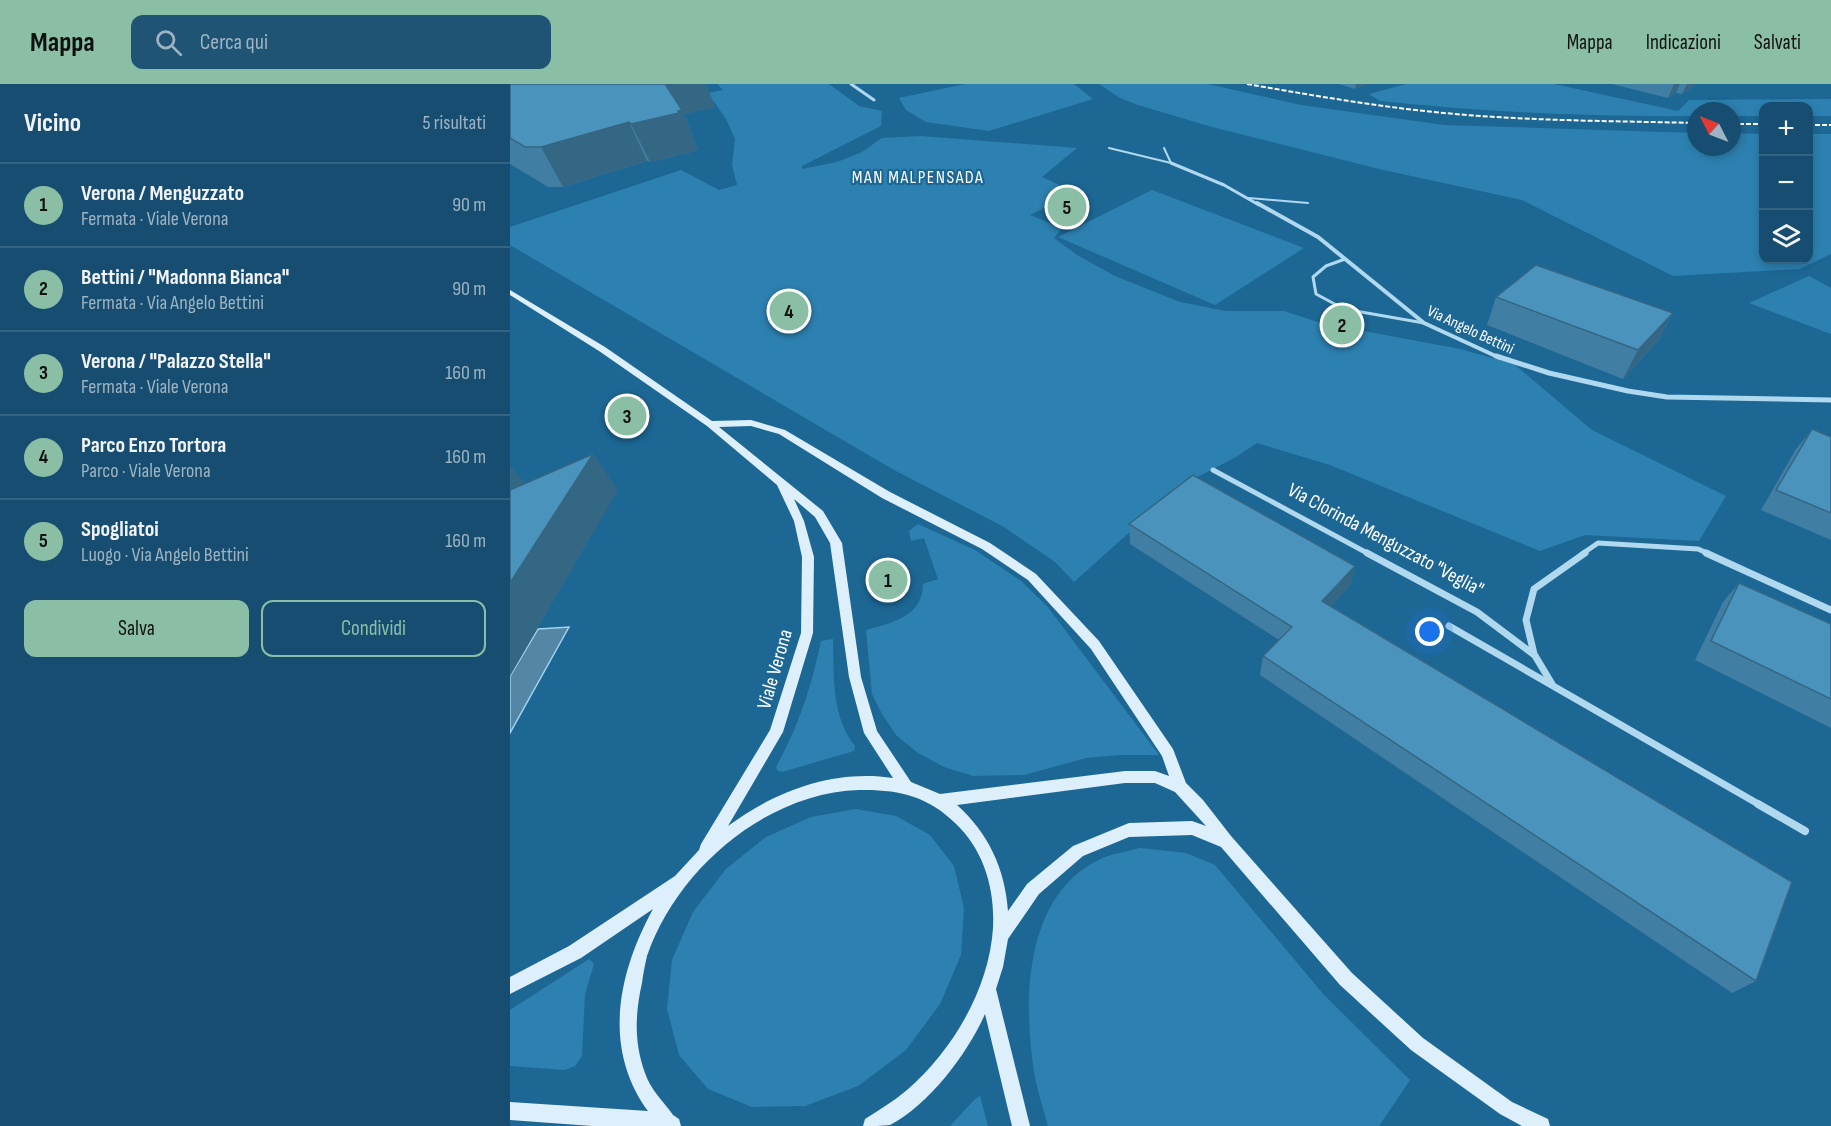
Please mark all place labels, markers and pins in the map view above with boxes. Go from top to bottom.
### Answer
pin: 5 [1048,184,1086,230]
pin: 4 [770,288,808,334]
pin: 2 [1322,302,1362,348]
pin: 3 [608,394,646,438]
pin: 1 [868,558,908,602]

